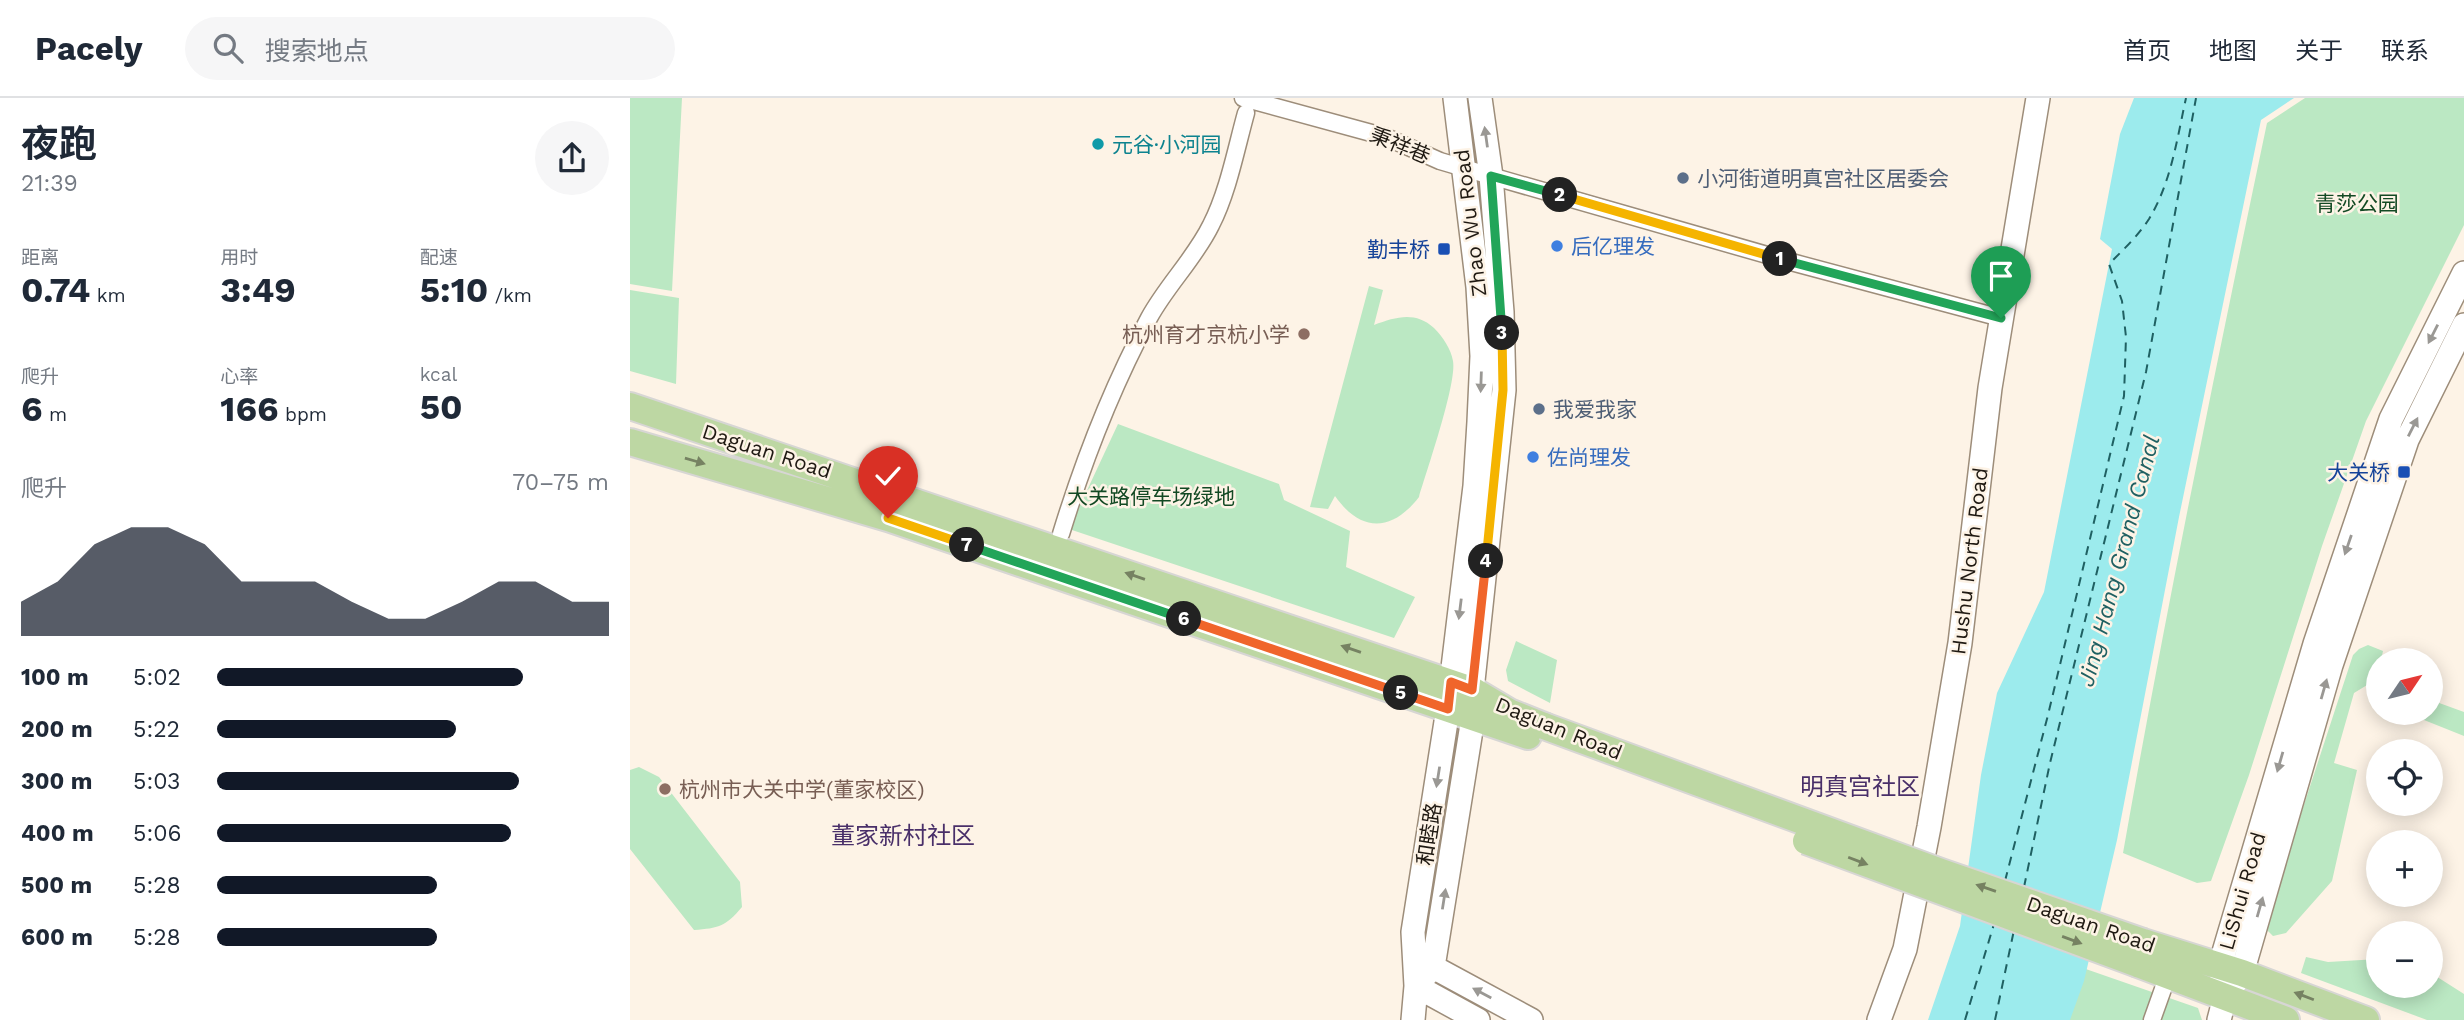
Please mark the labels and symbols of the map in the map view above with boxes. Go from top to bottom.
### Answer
street label: 秉祥巷 [1366,122,1434,168]
one-way arrow [1480,126,1491,148]
place label: 元谷·小河园 [1112,132,1222,157]
marker: 元谷·小河园 [1090,136,1106,152]
street label: Zhao Wu Road [1449,148,1491,298]
place label: 小河街道明真宫社区居委会 [1697,166,1949,191]
marker: 小河街道明真宫社区居委会 [1675,170,1691,186]
pin: 2 [1542,178,1578,212]
park label: 青莎公园 [2315,191,2399,216]
place label: 后亿理发 [1571,234,1655,259]
place label: 勤丰桥 [1367,237,1430,262]
marker: 后亿理发 [1549,238,1565,254]
marker: 勤丰桥 [1436,241,1452,257]
pin: 1 [1762,242,1798,276]
pin [1971,246,2031,318]
pin: 3 [1484,316,1520,350]
place label: 杭州育才京杭小学 [1122,322,1290,347]
one-way arrow [2428,324,2439,344]
marker: 杭州育才京杭小学 [1296,326,1312,342]
one-way arrow [1475,372,1486,394]
place label: 我爱我家 [1553,397,1637,422]
marker: 我爱我家 [1531,401,1547,417]
one-way arrow [2408,417,2419,437]
street label: Daguan Road [699,418,835,484]
water label: Jing Hang Grand Canal [2072,432,2166,690]
place label: 佐尚理发 [1547,445,1631,470]
pin [858,446,918,518]
marker: 佐尚理发 [1525,449,1541,465]
one-way arrow [685,457,706,467]
place label: 大关桥 [2327,460,2390,485]
marker: 大关桥 [2396,464,2412,480]
street label: Hushu North Road [1945,466,1993,656]
park label: 大关路停车场绿地 [1067,484,1235,509]
pin: 7 [950,528,984,562]
one-way arrow [2342,534,2353,555]
pin: 4 [1468,544,1504,578]
one-way arrow [1125,570,1146,580]
one-way arrow [1455,598,1466,620]
pin: 6 [1166,602,1202,636]
one-way arrow [1340,643,1361,654]
north arrow [2366,648,2443,724]
pin: 5 [1384,676,1418,710]
one-way arrow [2319,678,2329,699]
street label: Daguan Road [1492,691,1626,765]
one-way arrow [2274,751,2285,773]
one-way arrow [1432,766,1443,788]
district label: 明真宫社区 [1800,773,1920,801]
place label: 杭州市大关中学(董家校区) [679,777,925,802]
marker: 杭州市大关中学(董家校区) [657,781,673,797]
street label: 和睦路 [1412,801,1446,867]
district label: 董家新村社区 [831,822,975,850]
street label: LiShui Road [2213,829,2271,953]
one-way arrow [1848,856,1869,867]
one-way arrow [1976,882,1997,893]
one-way arrow [1439,888,1450,910]
street label: Daguan Road [2023,890,2159,958]
one-way arrow [2256,896,2266,917]
one-way arrow [2061,935,2082,946]
one-way arrow [1472,988,1492,999]
one-way arrow [2293,991,2314,1002]

